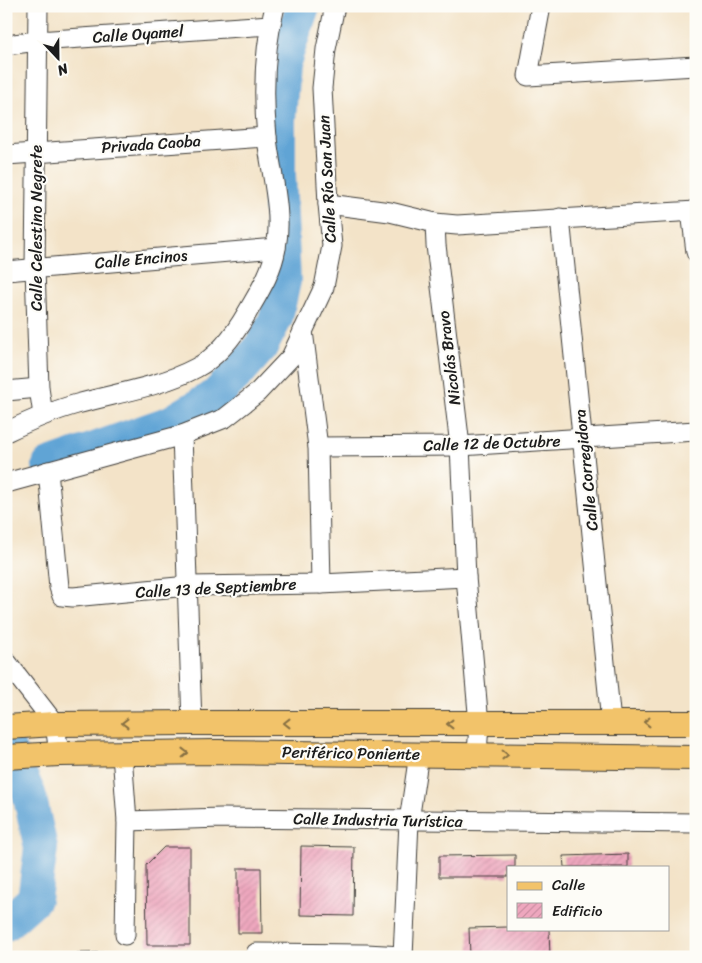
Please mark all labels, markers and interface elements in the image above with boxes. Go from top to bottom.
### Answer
street label: Calle Oyamel [92,16,185,52]
north arrow [32,32,82,82]
text: N [53,56,73,83]
street label: Calle Río San Juan [309,114,345,244]
street label: Privada Caoba [100,126,202,162]
street label: Calle Celestino Negrete [22,145,51,311]
street label: Calle Encinos [94,240,189,277]
street label: Nicolás Bravo [429,309,469,407]
street label: Calle Corregidora [565,408,607,532]
street label: Calle 12 de Octubre [423,426,561,460]
street label: Calle 13 de Septiembre [135,569,297,607]
one-way arrow [643,717,650,727]
one-way arrow [120,718,128,728]
one-way arrow [283,718,290,728]
one-way arrow [445,719,453,729]
street label: Periférico Poniente [282,737,420,769]
one-way arrow [181,747,189,758]
one-way arrow [501,750,509,760]
street label: Calle Industria Turística [293,804,464,836]
legend [507,866,670,930]
text: Calle [552,872,585,898]
text: Edificio [552,898,603,924]

